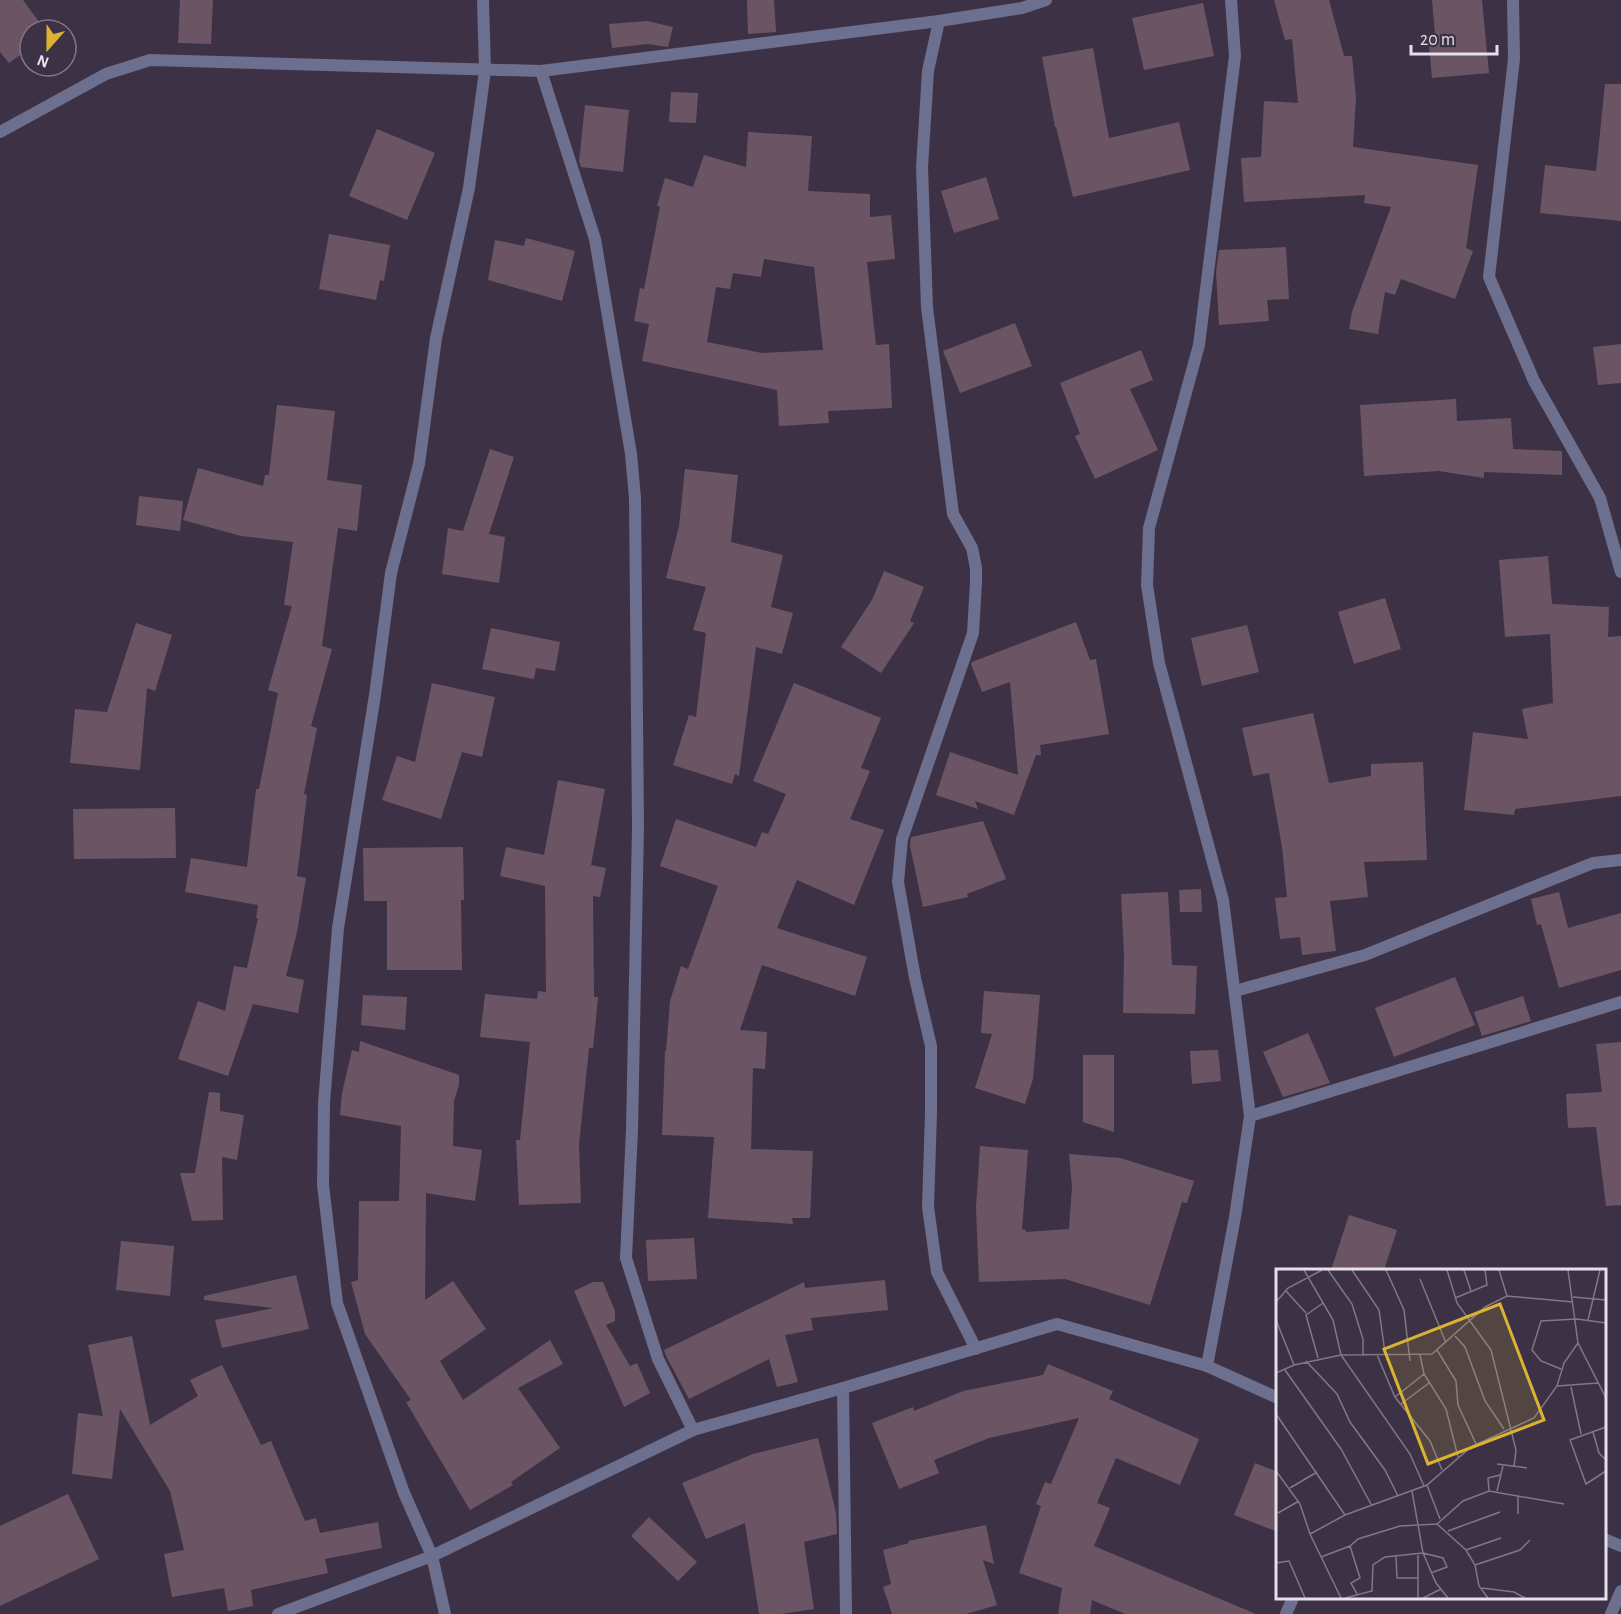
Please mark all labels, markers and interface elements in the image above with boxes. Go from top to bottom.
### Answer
north arrow [18,18,78,78]
scale bar [1411,18,1496,56]
text: 20 m [1420,31,1455,49]
text: N [35,52,51,71]
inset map [1276,1269,1606,1599]

